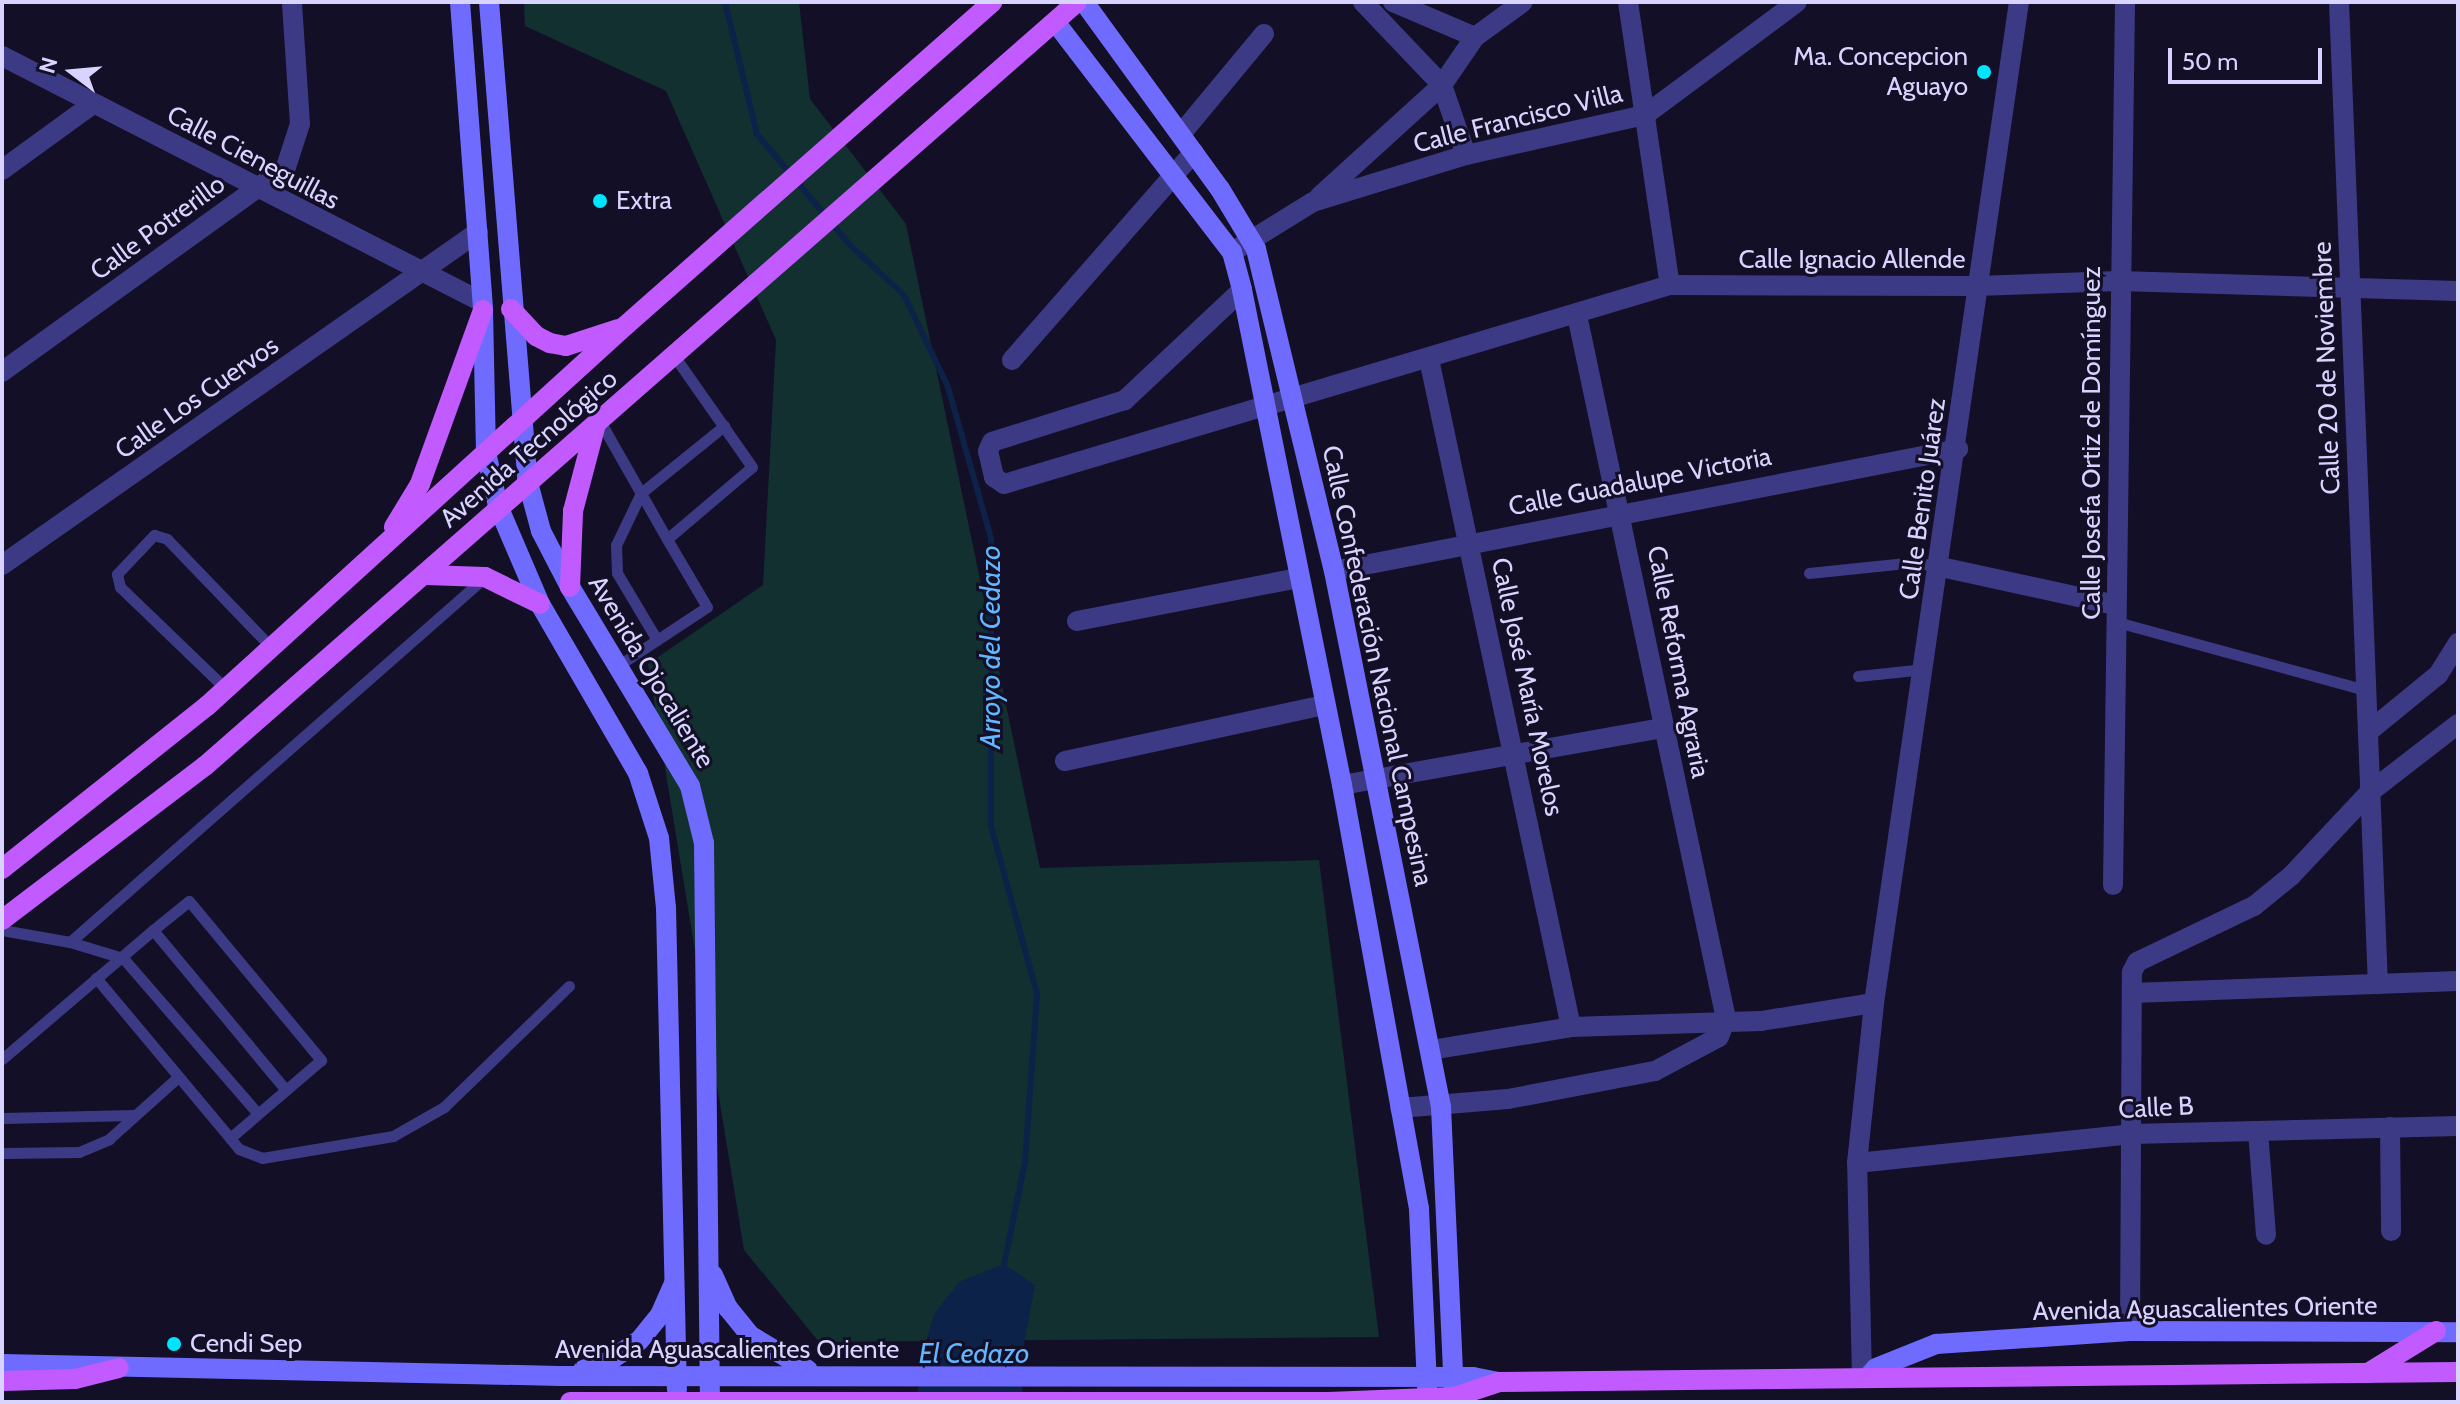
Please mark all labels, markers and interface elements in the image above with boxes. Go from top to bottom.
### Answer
north arrow [32,32,112,112]
scale bar [2172,32,2326,82]
place label: Ma. Concepcion Aguayo [1793,41,1968,102]
text: 50 m [2182,47,2238,76]
text: N [33,54,64,76]
marker: Ma. Concepcion Aguayo [1975,63,1993,81]
street label: Calle Francisco Villa [1410,78,1626,160]
street label: Calle Cieneguillas [161,99,345,217]
street label: Calle Potrerillo [85,169,231,287]
place label: Extra [616,185,672,217]
marker: Extra [591,192,609,210]
street label: Calle 20 de Noviembre [2307,241,2347,495]
street label: Calle Ignacio Allende [1738,244,1966,276]
street label: Calle Josefa Ortiz de Domínguez [2076,266,2108,620]
street label: Calle Los Cuervos [109,330,285,466]
street label: Avenida Tecnológico [434,364,624,534]
street label: Calle Benito Juárez [1893,396,1953,602]
street label: Calle Guadalupe Victoria [1506,441,1774,523]
street label: Calle Confederación Nacional Campesina [1315,443,1439,889]
street label: Calle Reforma Agraria [1640,543,1716,781]
water label: Arroyo del Cedazo [973,545,1007,749]
street label: Calle José María Morelos [1484,555,1570,819]
street label: Avenida Ojocaliente [581,570,721,774]
street label: Calle B [2118,1090,2194,1126]
street label: Avenida Aguascalientes Oriente [2032,1290,2378,1328]
place label: Cendi Sep [190,1328,302,1360]
street label: Avenida Aguascalientes Oriente [555,1334,899,1366]
marker: Cendi Sep [165,1335,183,1353]
water label: El Cedazo [919,1336,1029,1370]

